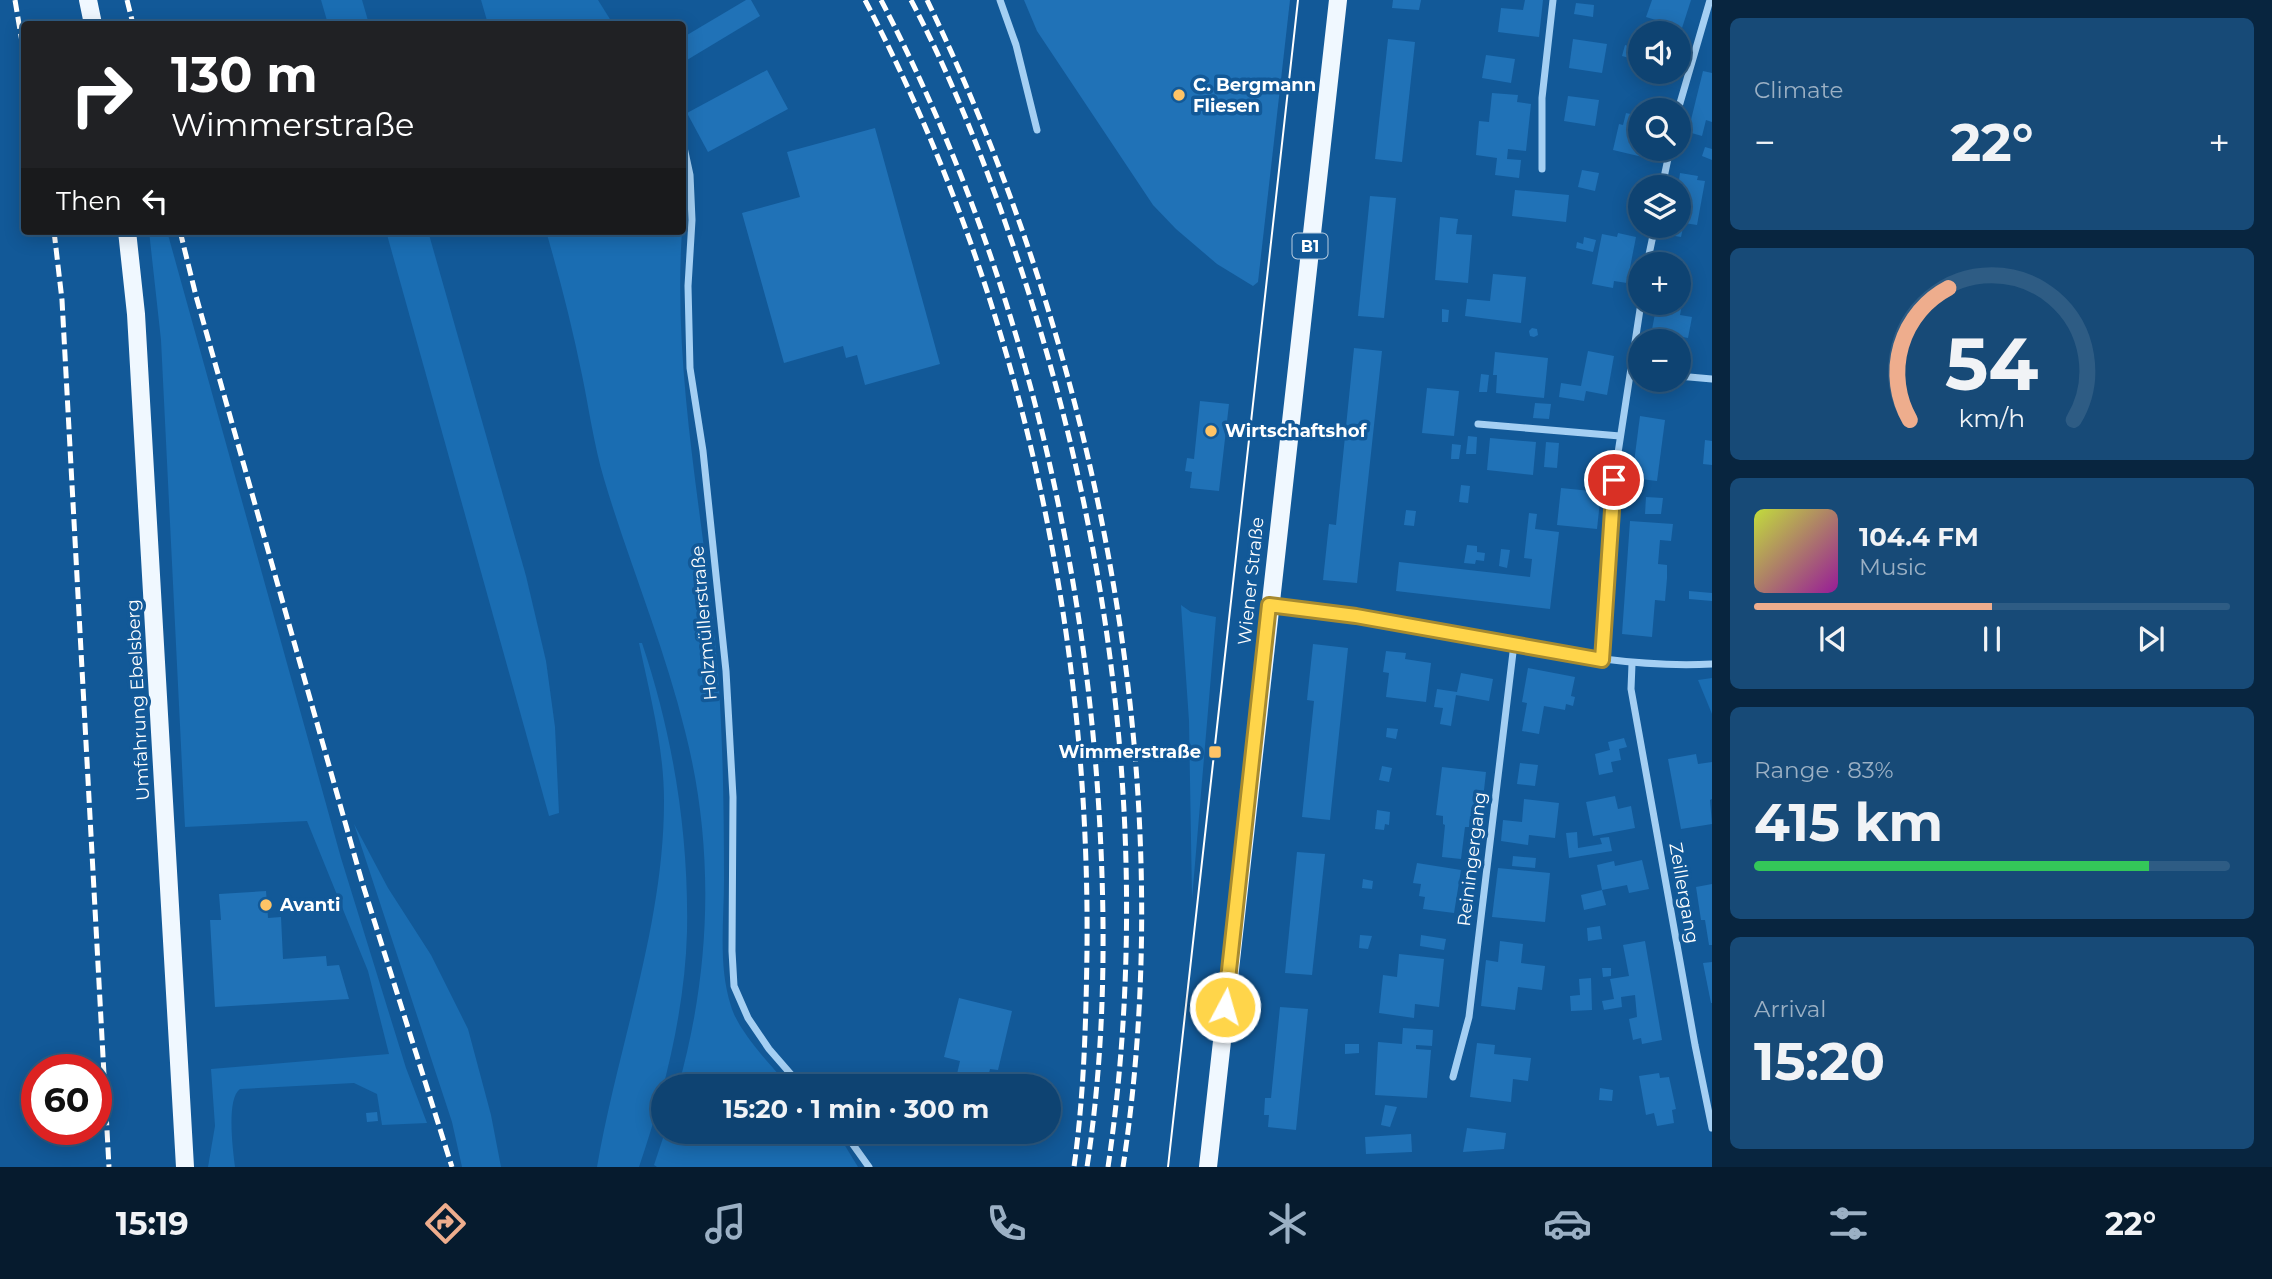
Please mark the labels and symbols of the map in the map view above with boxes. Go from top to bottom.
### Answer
place label: C. Bergmann Fliesen [1193,74,1316,117]
marker: C. Bergmann Fliesen [1171,87,1187,103]
road number: B1 [1292,234,1328,258]
place label: Wirtschaftshof [1225,420,1367,442]
marker: Wirtschaftshof [1203,423,1219,439]
pin [1584,450,1644,510]
street label: Wiener Straße [1233,516,1269,646]
street label: Holzmüllerstraße [686,545,722,701]
street label: Umfahrung Ebelsberg [122,599,154,801]
place label: Wimmerstraße [1058,741,1201,763]
marker: Wimmerstraße [1207,744,1223,760]
street label: Reiningergang [1453,790,1491,928]
street label: Zeillergang [1664,841,1704,945]
place label: Avanti [279,894,340,916]
marker: Avanti [258,897,274,913]
position arrow [1188,970,1262,1044]
speed limit sign: 60 [21,1054,112,1145]

